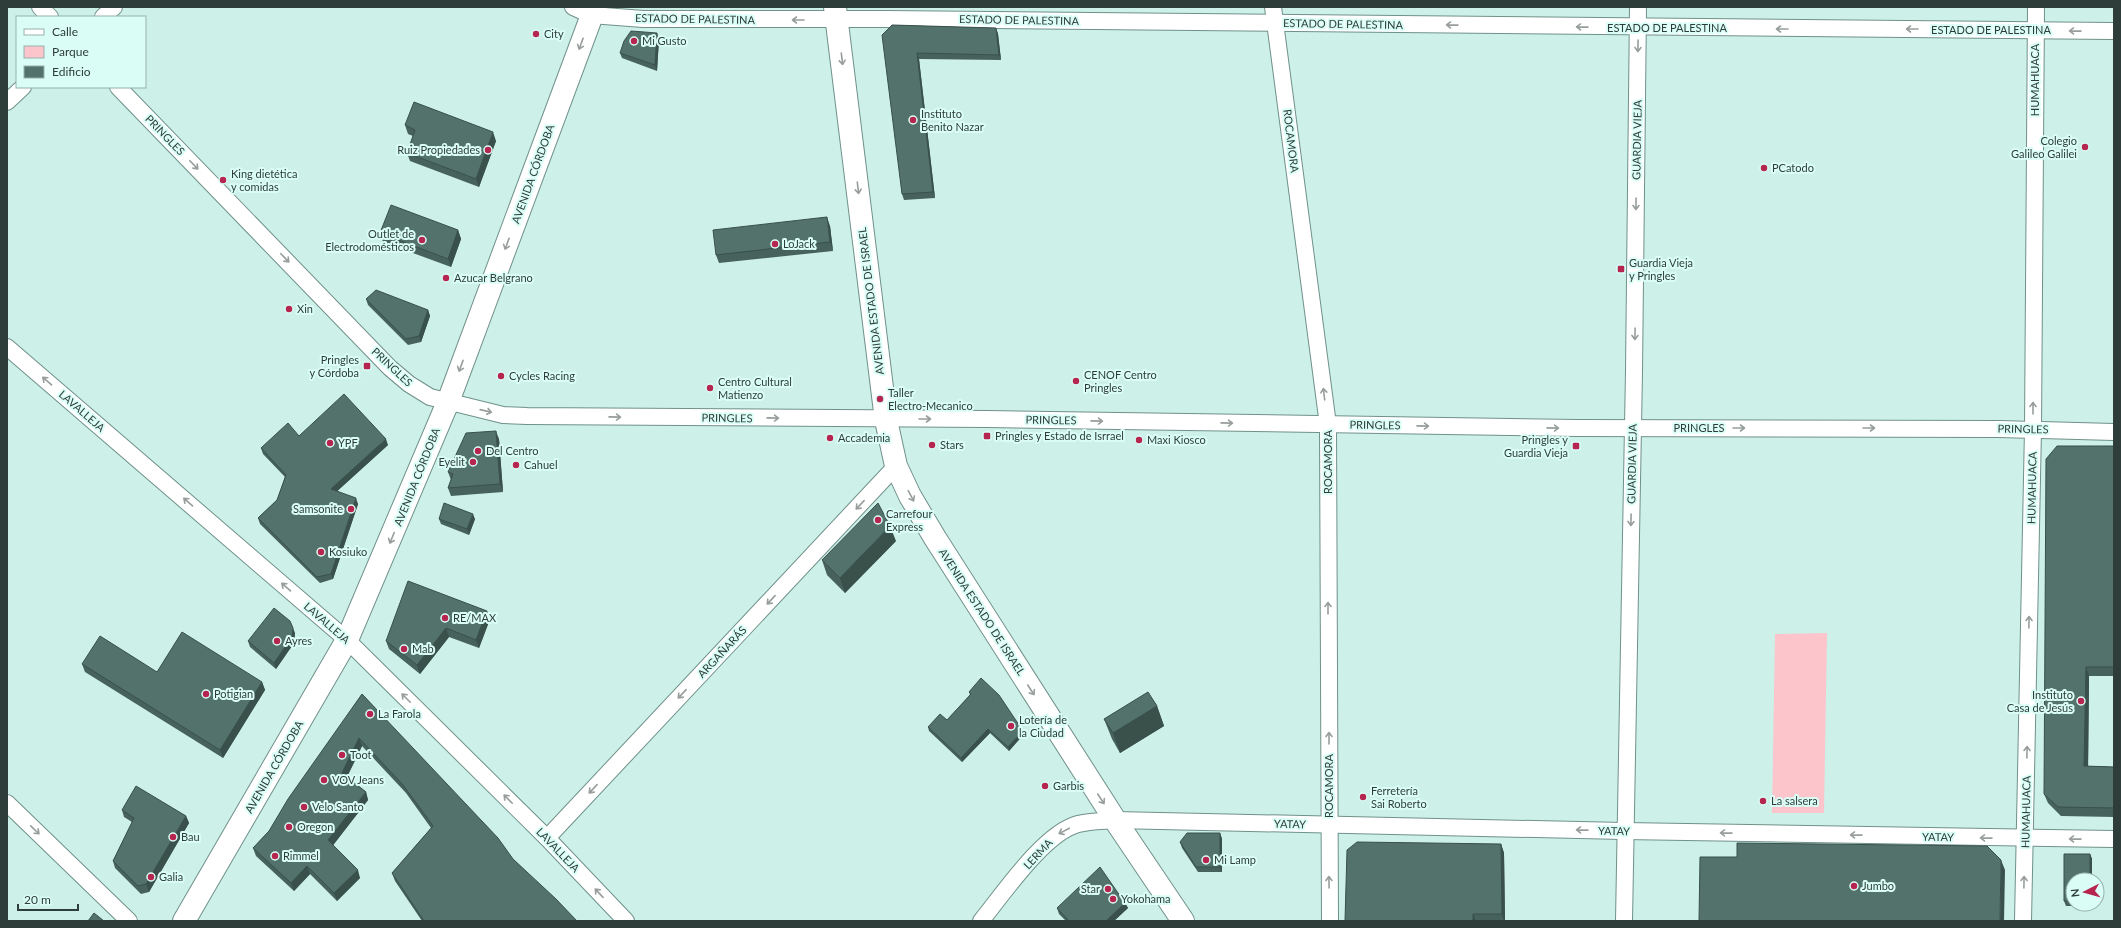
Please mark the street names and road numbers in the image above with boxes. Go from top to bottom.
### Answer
street label: ESTADO DE PALESTINA [635,11,756,26]
street label: ESTADO DE PALESTINA [959,12,1080,27]
street label: ESTADO DE PALESTINA [1283,16,1404,31]
street label: ESTADO DE PALESTINA [1607,21,1727,34]
street label: ESTADO DE PALESTINA [1931,23,2051,36]
street label: HUMAHUACA [2028,43,2041,116]
street label: GUARDIA VIEJA [1629,99,1644,180]
street label: ROCAMORA [1281,108,1302,174]
street label: PRINGLES [143,112,188,158]
street label: AVENIDA CÓRDOBA [509,122,557,225]
street label: AVENIDA ESTADO DE ISRAEL [855,226,886,376]
street label: PRINGLES [369,344,415,389]
street label: LAVALLEJA [57,387,108,434]
street label: PRINGLES [701,411,753,424]
street label: PRINGLES [1025,413,1077,426]
street label: PRINGLES [1349,418,1401,431]
street label: PRINGLES [1674,421,1725,434]
street label: PRINGLES [1997,422,2049,435]
street label: GUARDIA VIEJA [1624,423,1639,504]
street label: AVENIDA CÓRDOBA [391,425,442,528]
street label: ROCAMORA [1321,430,1334,494]
street label: HUMAHUACA [2024,451,2039,524]
street label: AVENIDA ESTADO DE ISRAEL [937,546,1029,678]
street label: LAVALLEJA [302,599,353,646]
street label: ARGAÑARÁS [694,623,749,680]
street label: AVENIDA CÓRDOBA [242,718,306,815]
street label: ROCAMORA [1322,754,1335,818]
street label: HUMAHUACA [2018,775,2033,848]
street label: YATAY [1274,816,1306,831]
street label: YATAY [1598,824,1630,837]
street label: LAVALLEJA [534,825,583,875]
street label: YATAY [1922,830,1954,843]
street label: LERMA [1020,835,1055,871]

